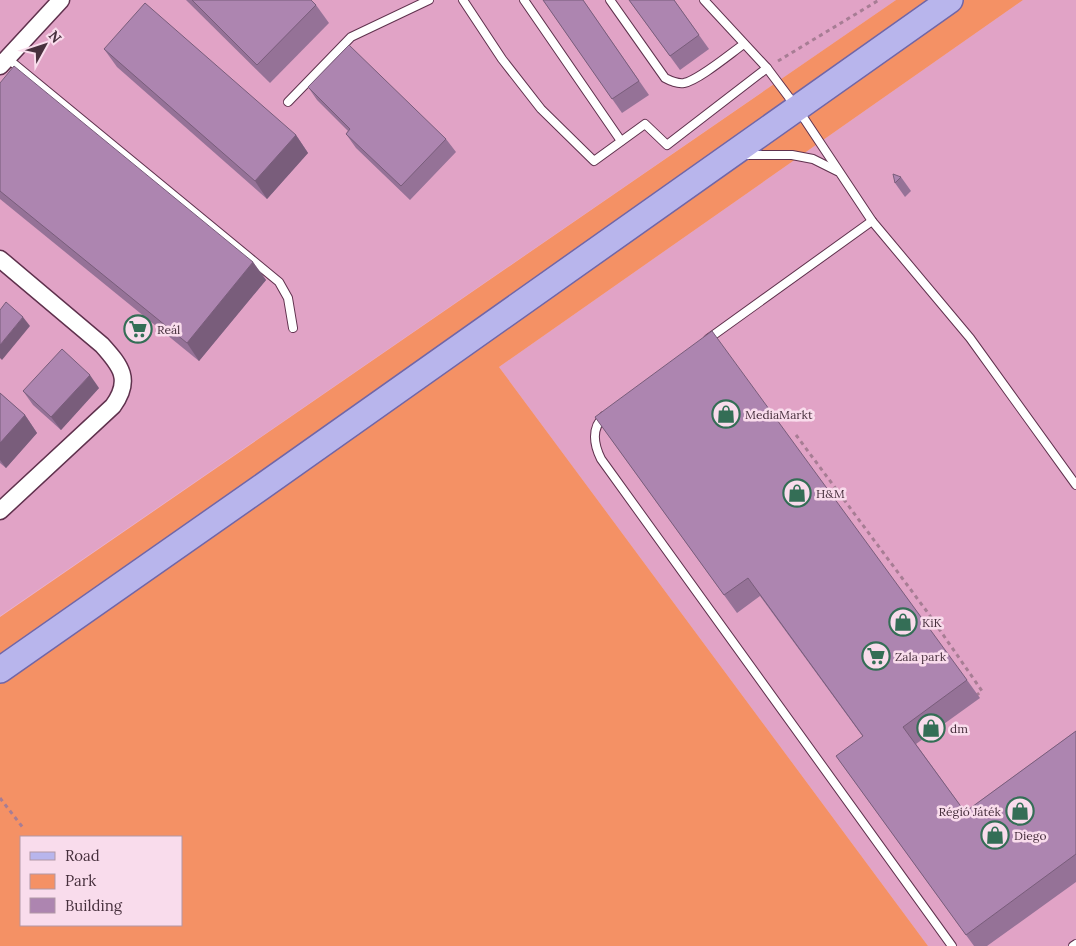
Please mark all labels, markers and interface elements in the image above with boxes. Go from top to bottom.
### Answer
north arrow [20,20,70,70]
text: N [45,27,65,47]
supermarket icon: Reál [123,314,153,344]
place label: Reál [157,322,180,337]
shop icon: MediaMarkt [711,399,741,429]
place label: MediaMarkt [745,407,813,422]
shop icon: H&M [782,478,812,508]
place label: H&M [816,486,845,501]
shop icon: KiK [888,607,918,637]
place label: KiK [922,615,942,630]
supermarket icon: Zala park [861,641,891,671]
place label: Zala park [895,649,947,664]
shop icon: dm [916,713,946,743]
place label: dm [950,721,968,736]
shop icon: Régió Játék [1005,796,1035,826]
place label: Régió Játék [939,804,1002,819]
shop icon: Diego [980,820,1010,850]
place label: Diego [1014,828,1046,843]
legend [20,836,182,926]
text: Road [65,846,100,865]
text: Park [65,871,96,890]
text: Building [65,896,123,915]

